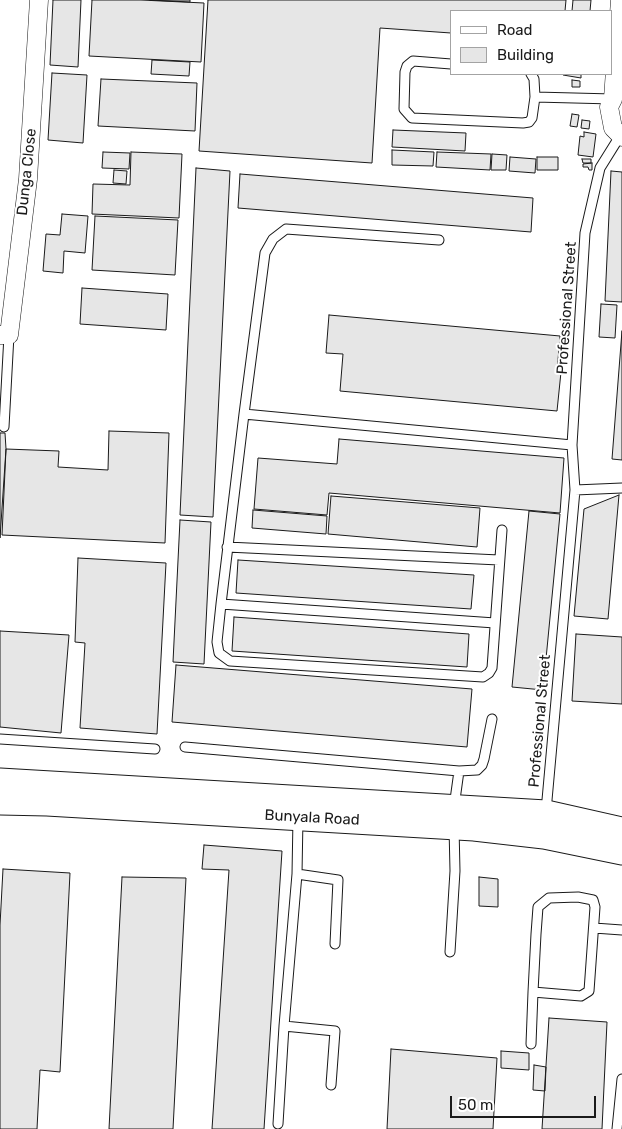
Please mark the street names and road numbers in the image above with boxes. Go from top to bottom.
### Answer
street label: Dunga Close [13,127,41,217]
street label: Professional Street [553,241,581,375]
street label: Professional Street [525,654,555,788]
street label: Bunyala Road [264,807,360,829]

